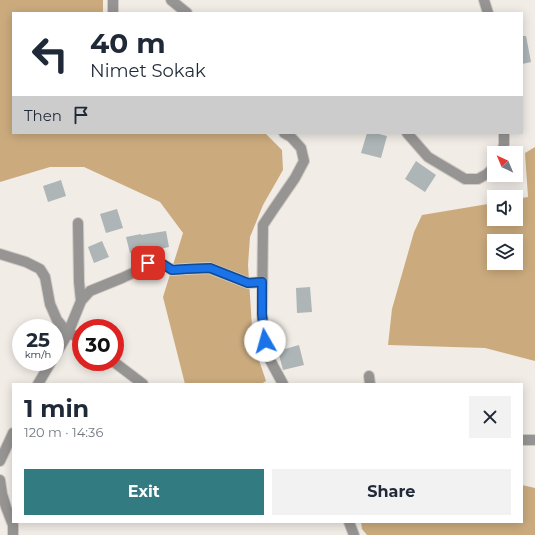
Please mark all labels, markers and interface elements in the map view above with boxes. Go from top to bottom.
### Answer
text: 40 m [90,26,166,60]
icon: left [24,28,76,80]
text: Nimet Sokak [90,60,206,82]
icon: arrive [70,104,92,126]
text: Then [24,106,62,125]
north arrow [487,146,523,182]
map controls [487,146,523,270]
button: sound [487,190,523,226]
button: layers [487,234,523,270]
pin [131,246,165,280]
icon: arrive [137,252,159,274]
speed limit sign: 30 [72,319,124,371]
position arrow [244,320,286,362]
text: 25 [26,328,50,352]
text: km/h [25,348,51,361]
text: 1 min [24,394,89,423]
button: close [469,396,511,438]
text: 120 m · 14:36 [24,424,103,440]
button: Exit [24,469,264,515]
button: Share [272,469,511,515]

